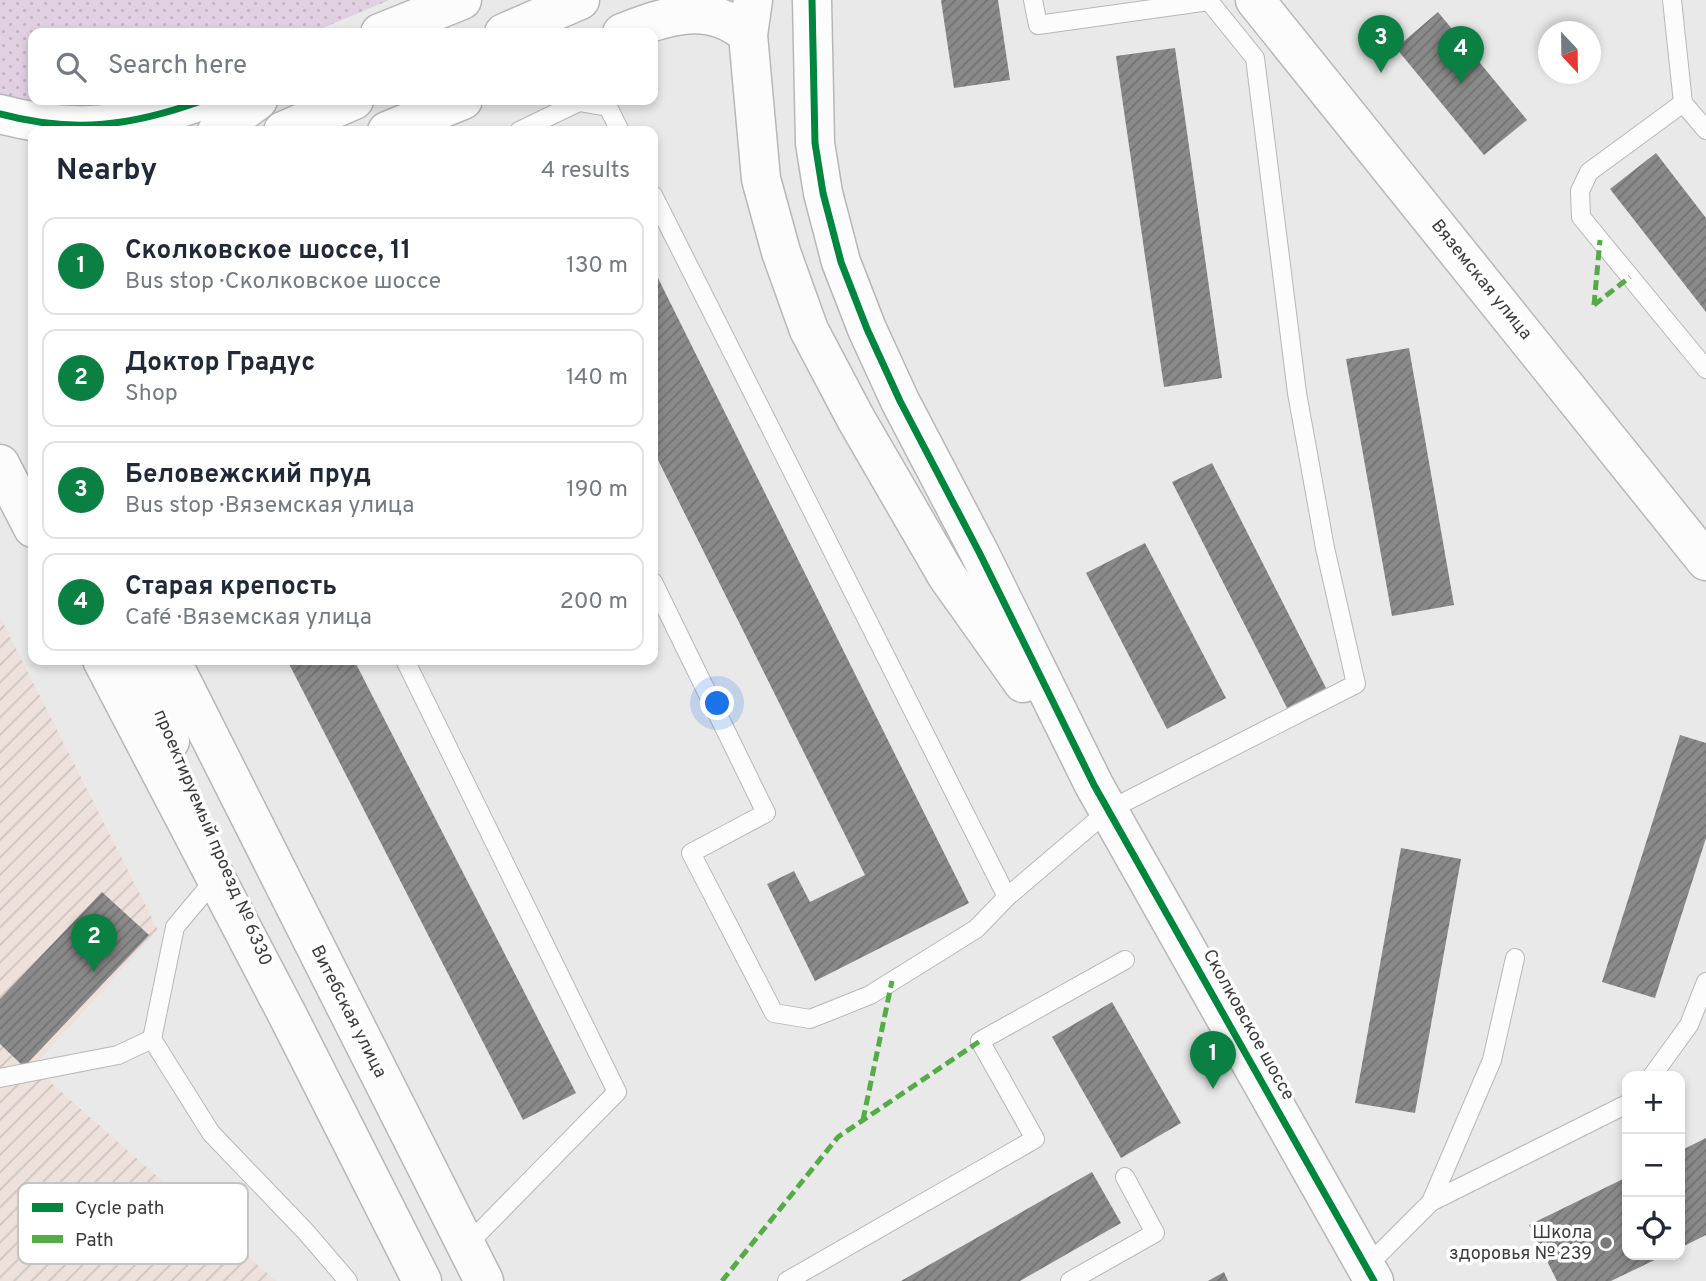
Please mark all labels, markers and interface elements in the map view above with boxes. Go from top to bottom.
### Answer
pin: 3 [1358,15,1404,73]
north arrow [1538,21,1601,84]
pin: 4 [1438,26,1484,84]
search box [28,28,658,105]
icon: search [52,48,90,86]
text: Search here [108,50,247,83]
text: Nearby [56,153,157,190]
text: 4 results [541,157,630,186]
street label: Вяземская улица [1425,215,1537,345]
text: Сколковское шоссе, 11 [125,235,411,268]
text: 1 [76,252,86,281]
text: 130 m [566,252,628,281]
text: Bus stop · Сколковское шоссе [125,268,441,297]
text: Доктор Градус [125,347,315,380]
text: 2 [74,364,88,393]
text: 140 m [566,364,628,393]
text: Shop [125,380,178,409]
text: Беловежский пруд [125,459,371,492]
text: 3 [74,476,88,505]
text: 190 m [566,476,628,505]
text: Bus stop · Вяземская улица [125,492,414,521]
text: Старая крепость [125,571,337,604]
text: 4 [74,588,88,617]
text: 200 m [560,588,628,617]
text: Café · Вяземская улица [125,604,372,633]
your location [700,686,734,720]
street label: проектируемый проезд № 6330 [147,706,277,970]
pin: 2 [71,914,117,972]
street label: Витебская улица [305,942,391,1082]
street label: Сколковское шоссе [1197,945,1299,1105]
pin: 1 [1190,1031,1236,1089]
map controls [1622,1071,1685,1260]
button: + [1622,1071,1685,1134]
button: − [1622,1134,1685,1197]
legend [18,1183,248,1264]
text: Cycle path [75,1197,164,1221]
button: locate [1622,1197,1685,1260]
place label: Школа здоровья № 239 [1449,1222,1592,1266]
text: Path [75,1229,114,1253]
marker: Школа здоровья № 239 [1598,1235,1614,1251]

